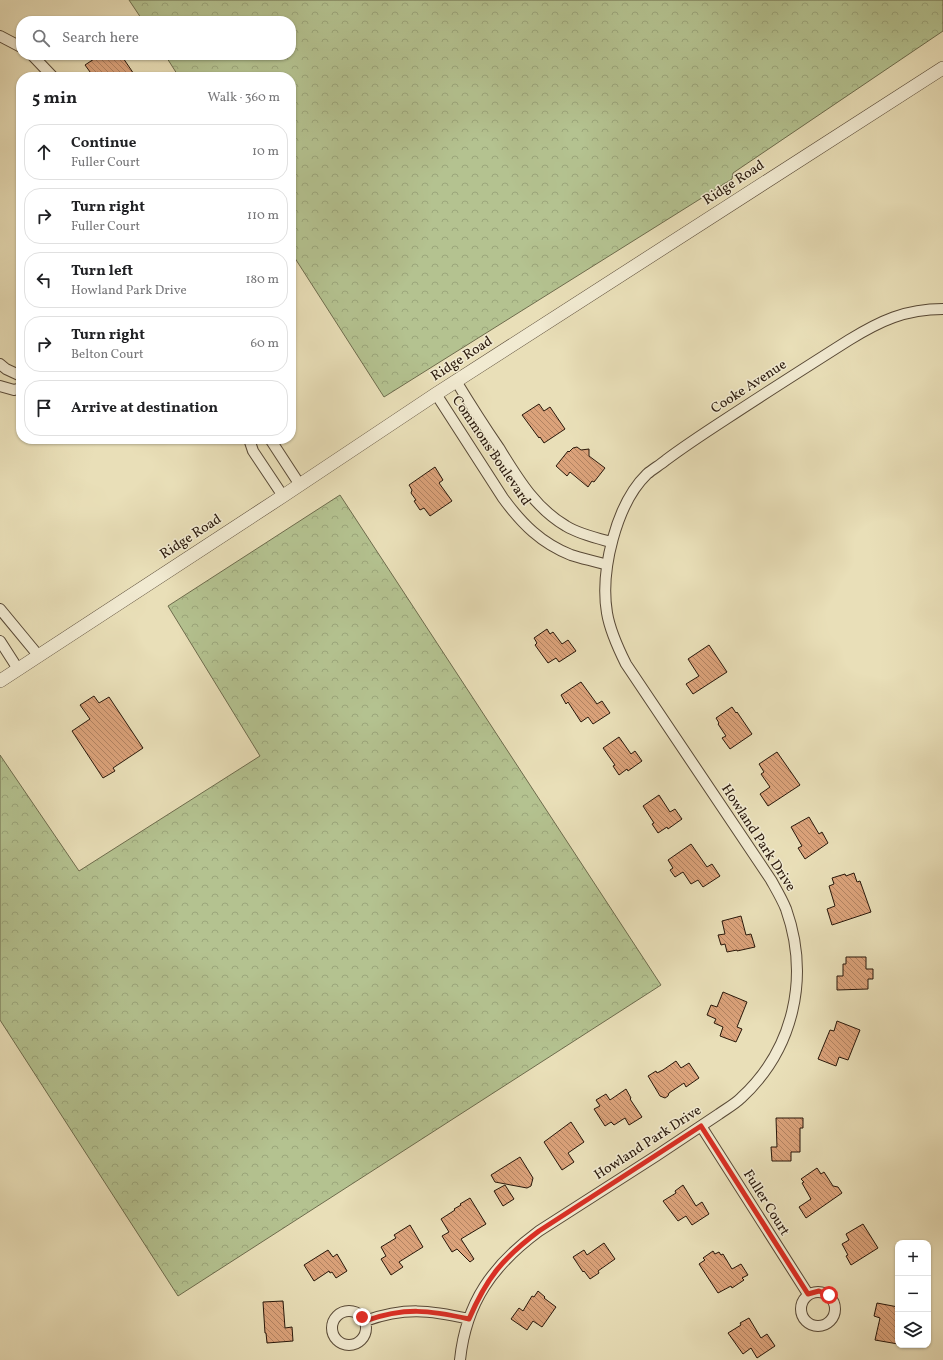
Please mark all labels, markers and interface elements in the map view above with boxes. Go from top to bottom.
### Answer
search box [16,16,296,60]
icon: search [30,27,52,49]
text: Search here [62,28,139,49]
text: 5 min [32,87,77,110]
text: Walk · 360 m [208,89,280,107]
text: Continue [71,133,136,154]
icon: ahead [33,141,55,163]
text: 10 m [252,143,279,161]
text: Fuller Court [71,154,140,172]
street label: Ridge Road [700,156,769,210]
text: Turn right [71,197,145,218]
icon: right [33,205,55,227]
text: 110 m [247,207,279,225]
text: Fuller Court [71,218,140,236]
text: Turn left [71,261,133,282]
icon: left [33,269,55,291]
text: 180 m [245,271,279,289]
text: Howland Park Drive [71,282,187,300]
text: Turn right [71,325,145,346]
street label: Ridge Road [428,332,497,386]
icon: right [33,333,55,355]
text: 60 m [251,335,279,353]
text: Belton Court [71,346,144,364]
street label: Cooke Avenue [708,355,791,419]
street label: Commons Boulevard [447,392,535,510]
icon: arrive [33,397,55,419]
text: Arrive at destination [71,398,218,419]
street label: Ridge Road [157,510,226,564]
street label: Howland Park Drive [716,781,800,896]
street label: Howland Park Drive [591,1101,706,1185]
street label: Fuller Court [738,1166,794,1240]
map controls [895,1240,931,1348]
button: + [895,1240,931,1276]
button: − [895,1276,931,1312]
route start [820,1286,838,1304]
route end [353,1308,371,1326]
button: layers [895,1312,931,1348]

